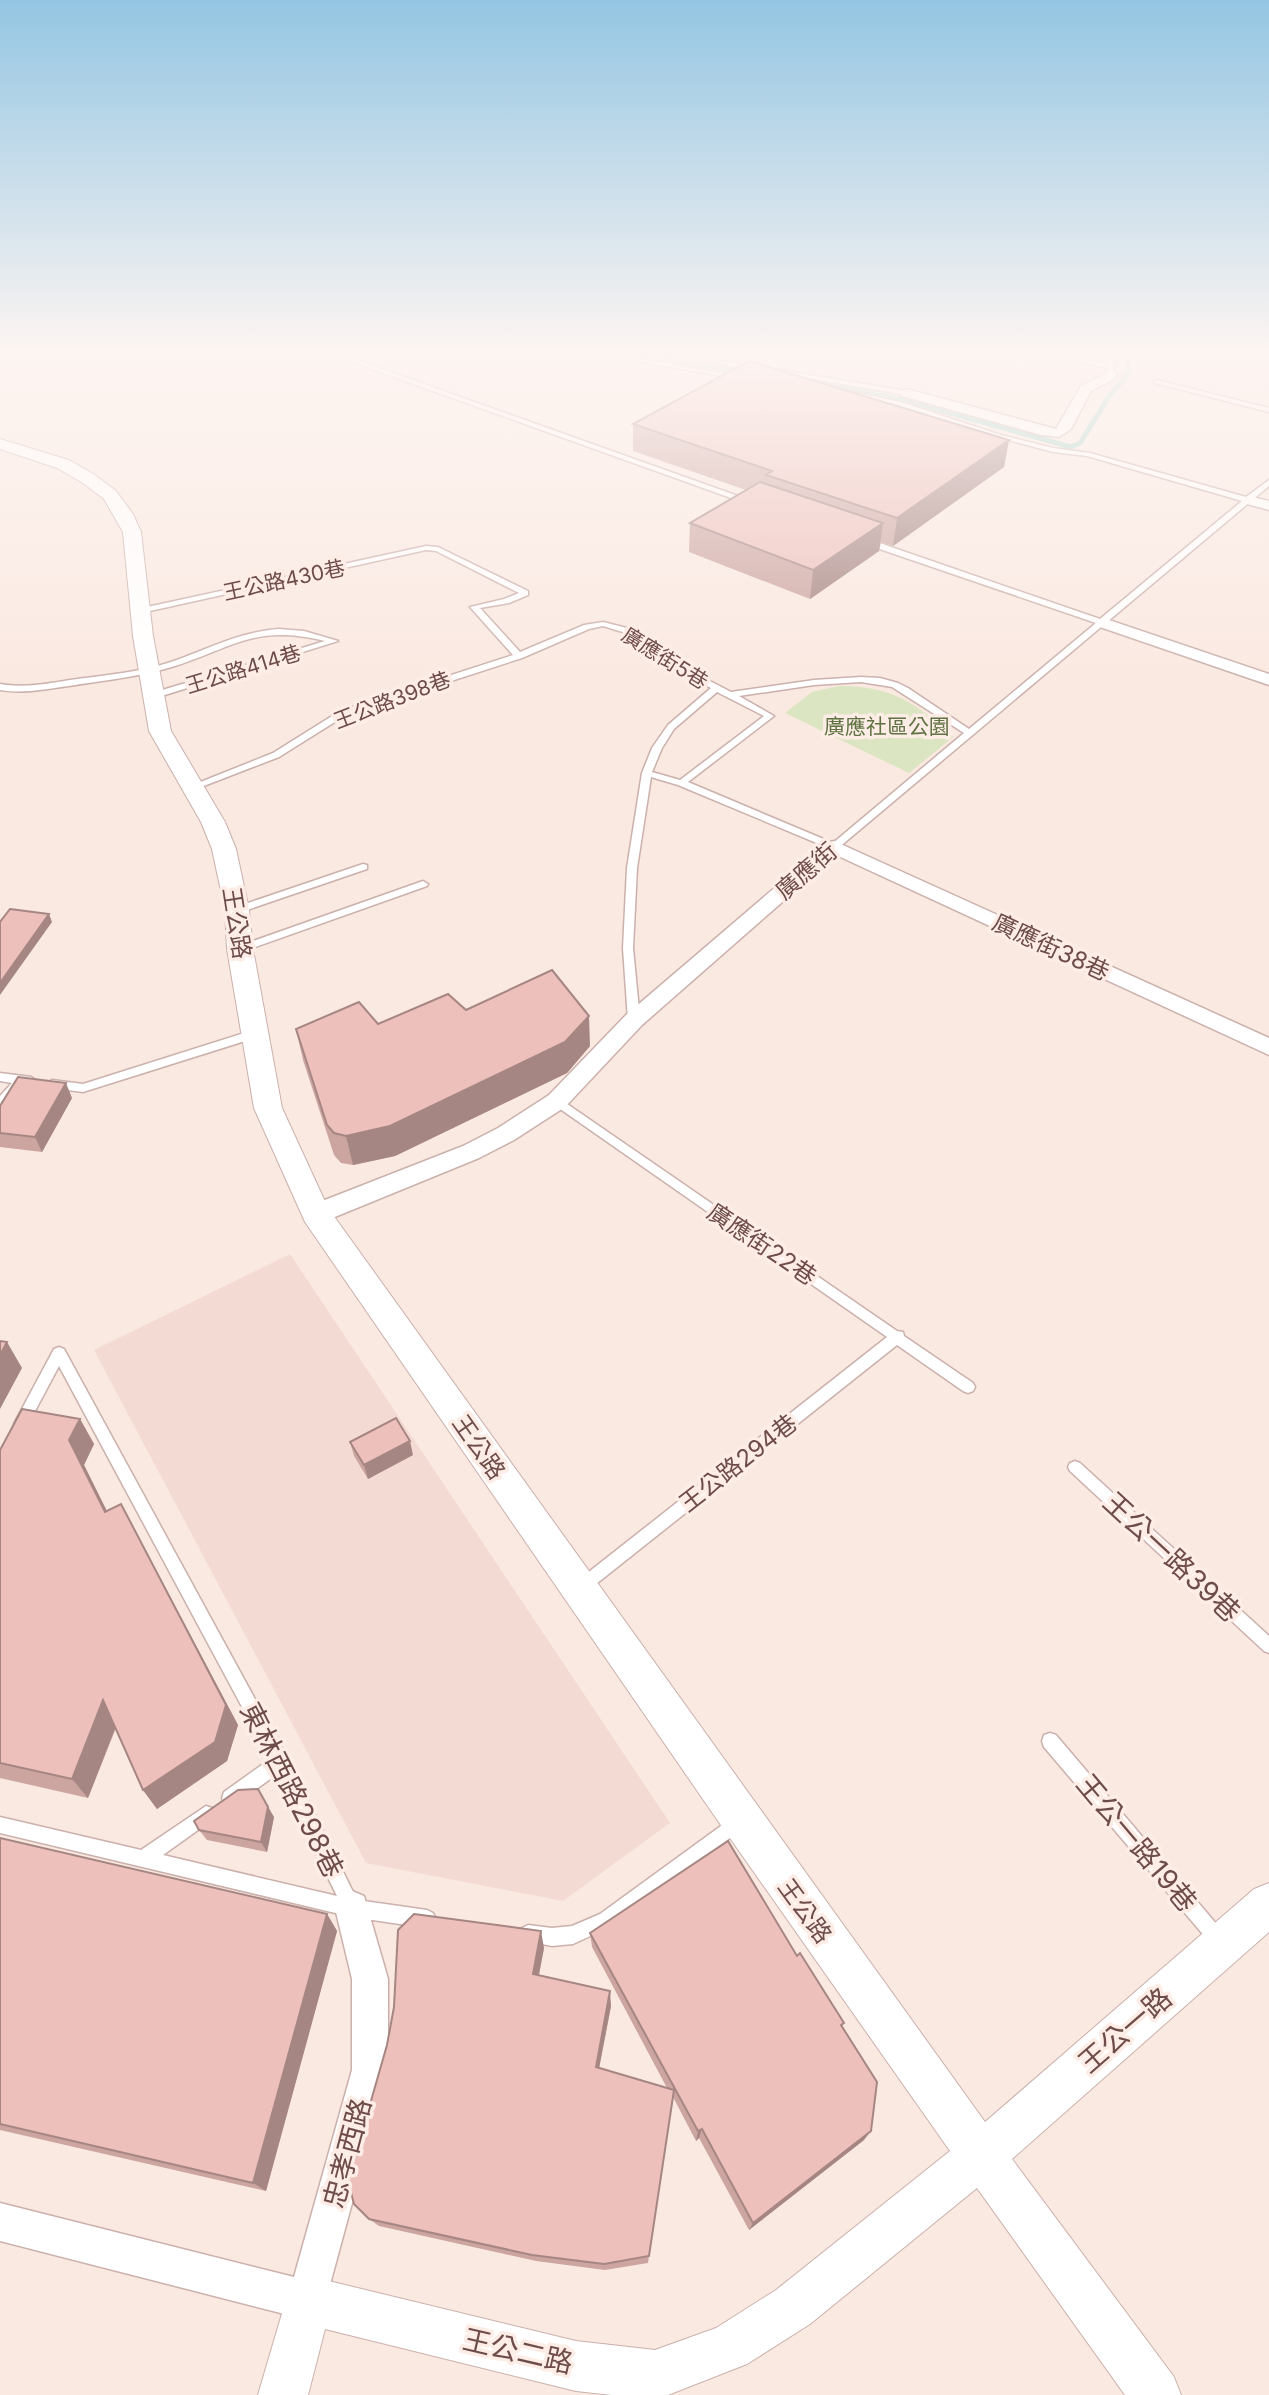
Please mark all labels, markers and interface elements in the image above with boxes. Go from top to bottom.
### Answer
street label: 王公路430巷 [221,555,347,605]
street label: 廣應街5巷 [617,622,713,694]
street label: 王公路414巷 [182,640,304,698]
street label: 王公路398巷 [330,666,454,734]
park label: 廣應社區公園 [824,714,950,739]
street label: 廣應街 [769,836,843,906]
street label: 王公路 [217,885,257,961]
street label: 廣應街38巷 [988,907,1114,987]
street label: 廣應街22巷 [702,1197,822,1291]
street label: 王公路294巷 [674,1408,802,1518]
street label: 王公路 [446,1409,512,1485]
street label: 王公一路39巷 [1097,1485,1247,1629]
street label: 東林西路298巷 [233,1697,351,1883]
street label: 王公一路19巷 [1070,1767,1204,1919]
street label: 王公路 [772,1873,838,1949]
street label: 王公一路 [1072,1980,1178,2080]
street label: 忠孝西路 [316,2095,378,2211]
street label: 王公二路 [460,2322,576,2380]

